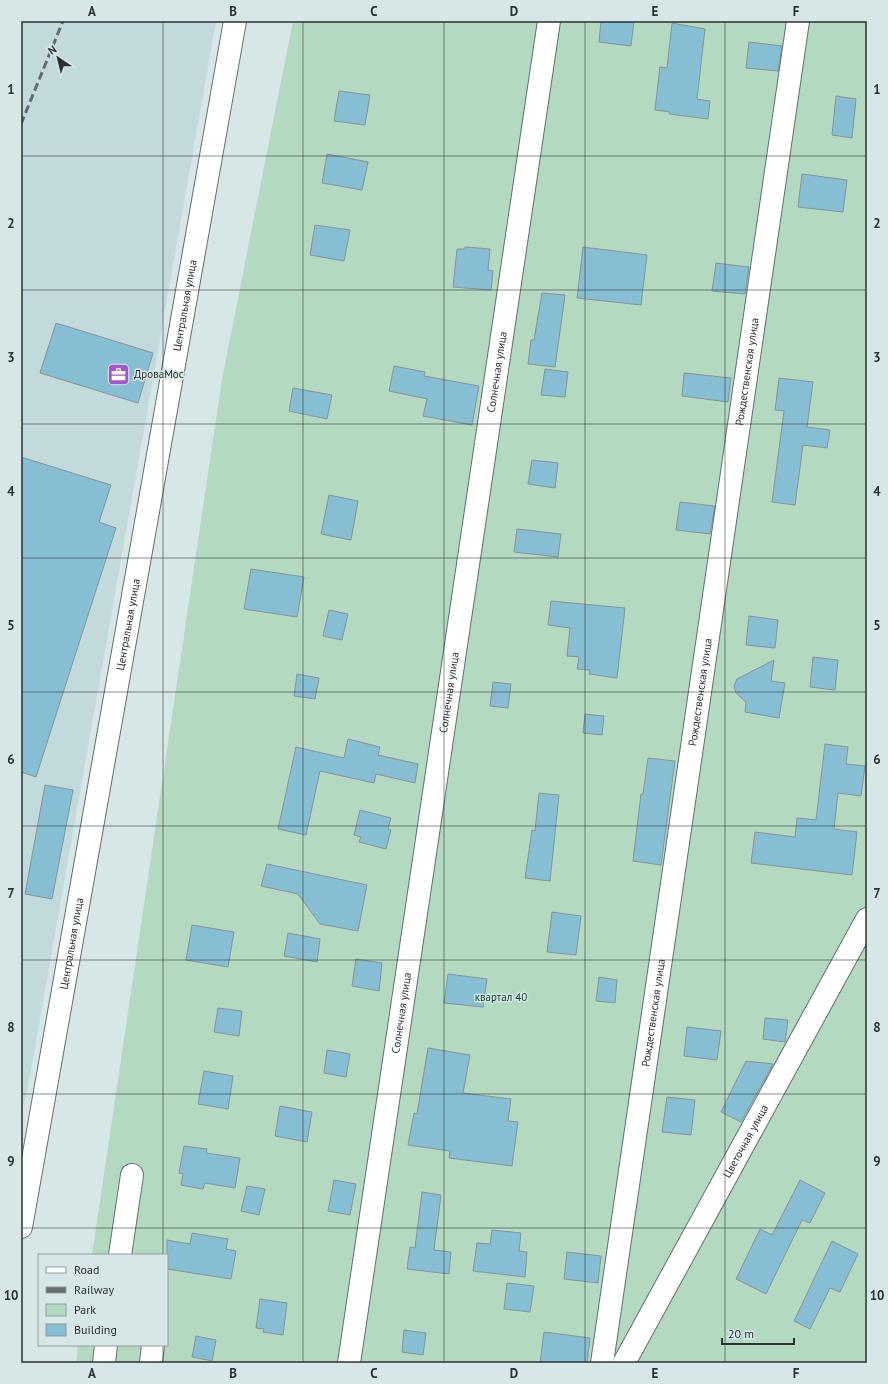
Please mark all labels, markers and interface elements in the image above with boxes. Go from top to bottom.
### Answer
text: A [88,3,96,20]
text: B [229,3,237,20]
text: C [370,3,378,20]
text: D [510,3,518,20]
text: E [652,3,659,20]
text: F [793,3,800,20]
north arrow [38,38,78,78]
text: N [45,42,59,58]
text: 1 [7,81,15,98]
text: 1 [873,81,881,98]
text: 2 [7,215,15,232]
text: 2 [873,215,881,232]
street label: Центральная улица [170,258,200,352]
street label: Рождественская улица [732,317,762,426]
street label: Солнечная улица [484,330,510,413]
text: 3 [7,349,15,366]
text: 3 [873,349,881,366]
office icon: ДроваМос [105,361,131,387]
place label: ДроваМос [134,367,184,381]
text: 4 [7,483,15,500]
text: 4 [873,483,881,500]
street label: Центральная улица [113,577,143,671]
text: 5 [7,617,15,634]
text: 5 [873,617,881,634]
street label: Рождественская улица [685,637,715,747]
street label: Солнечная улица [436,651,462,734]
text: 6 [7,751,15,768]
text: 6 [873,751,881,768]
text: 7 [7,885,15,902]
text: 7 [873,885,881,902]
street label: Центральная улица [56,896,86,990]
street label: Рождественская улица [638,958,668,1068]
street label: Солнечная улица [388,971,414,1054]
park label: квартал 40 [475,990,527,1004]
text: 8 [7,1019,15,1036]
text: 8 [873,1019,881,1036]
street label: Цветочная улица [720,1102,771,1180]
text: 9 [7,1153,15,1170]
text: 9 [873,1153,881,1170]
legend [38,1254,168,1346]
text: Road [74,1262,99,1277]
text: Railway [74,1282,114,1297]
text: 10 [4,1287,18,1304]
text: 10 [870,1287,884,1304]
text: Park [74,1302,96,1317]
scale bar [722,1320,794,1346]
text: Building [74,1322,117,1337]
text: 20 m [728,1326,754,1341]
text: A [88,1365,96,1382]
text: B [229,1365,237,1382]
text: C [370,1365,378,1382]
text: D [510,1365,518,1382]
text: E [652,1365,659,1382]
text: F [793,1365,800,1382]

